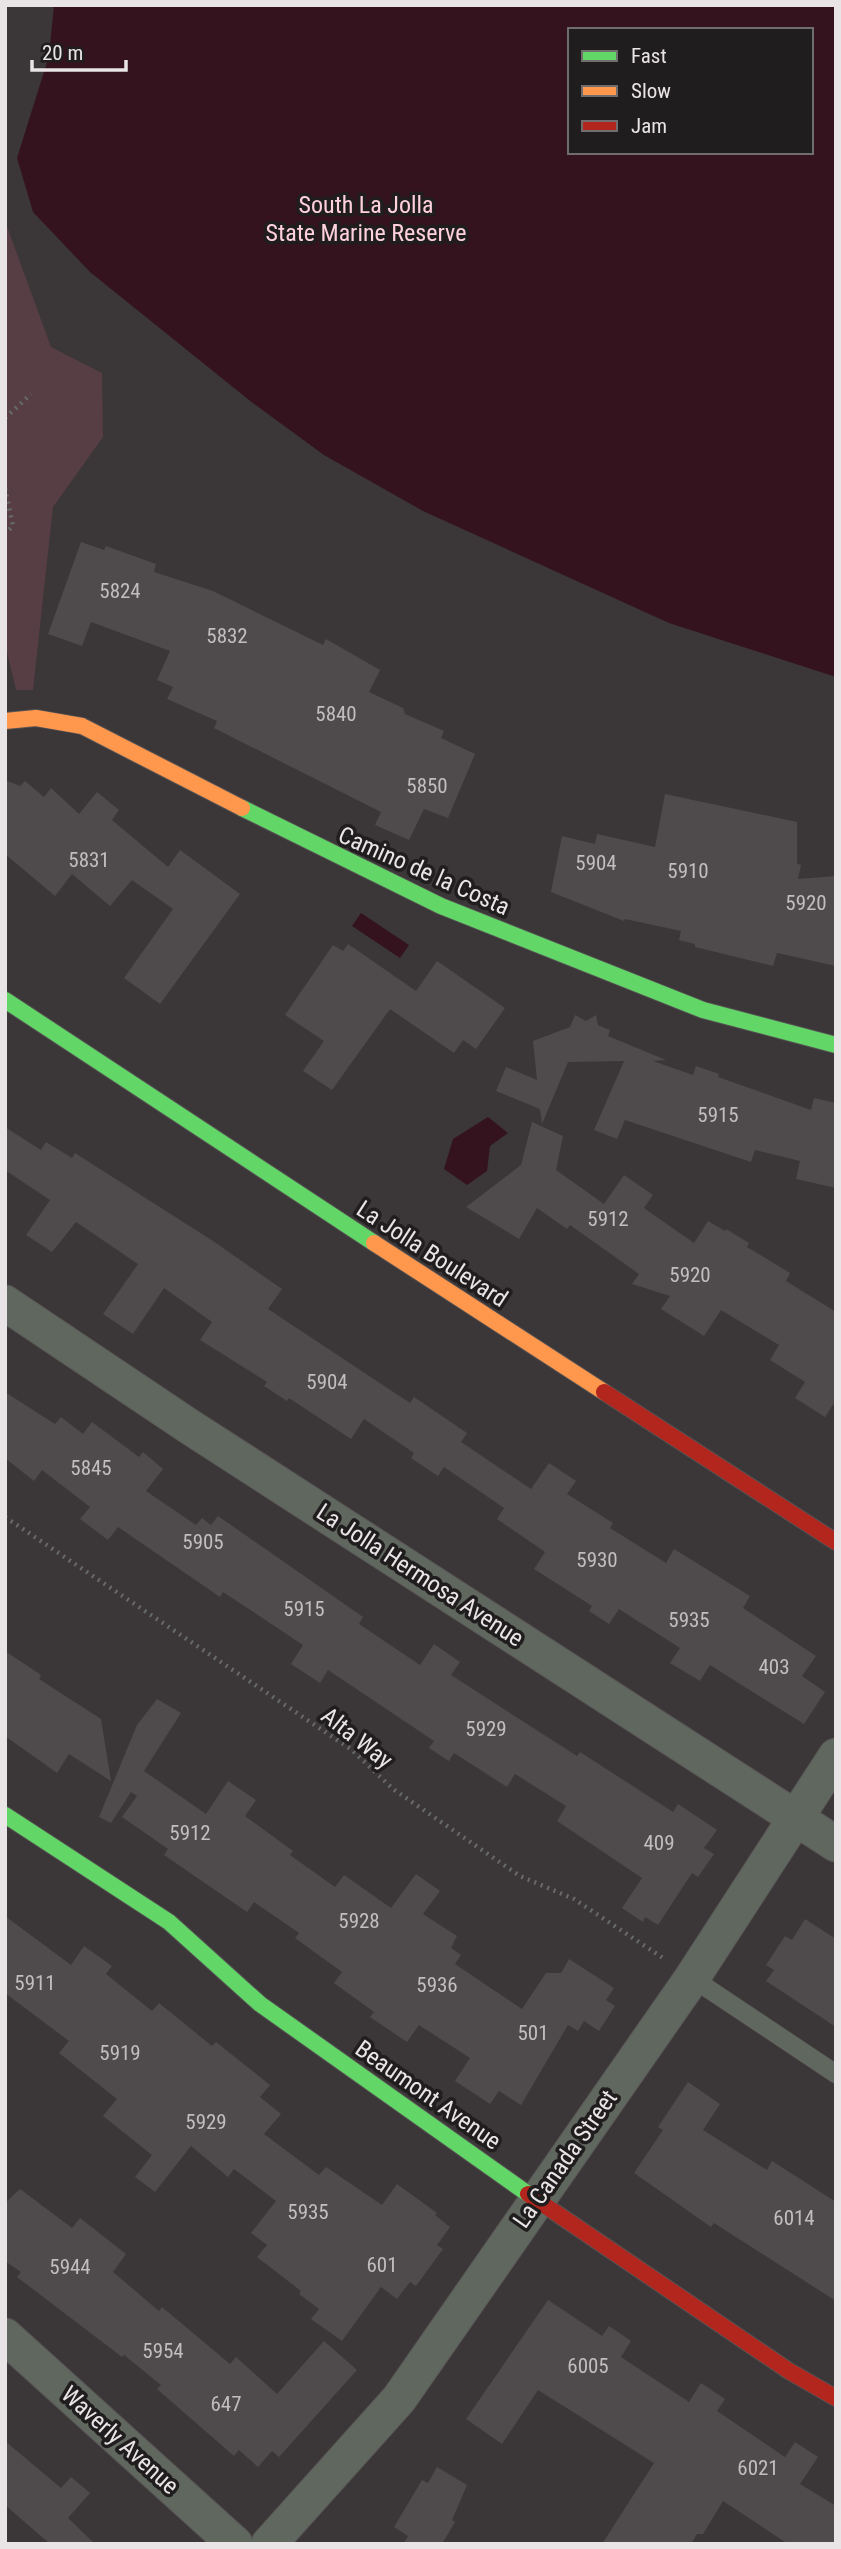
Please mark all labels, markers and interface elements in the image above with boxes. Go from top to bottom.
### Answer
scale bar [32,28,126,72]
legend [568,28,813,154]
text: 20 m [42,41,83,65]
text: Fast [631,44,667,68]
text: Slow [631,79,671,103]
text: Jam [631,114,667,138]
park label: South La Jolla State Marine Reserve [266,191,466,247]
house number: 5824 [99,579,141,603]
house number: 5832 [206,624,248,648]
house number: 5840 [315,702,357,726]
house number: 5850 [406,774,448,798]
street label: Camino de la Costa [334,821,514,921]
house number: 5831 [68,848,110,872]
house number: 5904 [575,851,617,875]
house number: 5910 [667,859,709,883]
house number: 5920 [785,891,827,915]
house number: 5915 [697,1103,739,1127]
street label: La Jolla Boulevard [351,1195,513,1313]
house number: 5912 [587,1207,629,1231]
house number: 5920 [669,1263,711,1287]
house number: 5904 [306,1370,348,1394]
house number: 5845 [70,1456,112,1480]
street label: La Jolla Hermosa Avenue [311,1498,529,1652]
house number: 5905 [182,1530,224,1554]
house number: 5930 [576,1548,618,1572]
house number: 5915 [283,1597,325,1621]
house number: 5935 [668,1608,710,1632]
house number: 403 [758,1655,790,1679]
street label: Alta Way [316,1702,398,1774]
house number: 5929 [465,1717,507,1741]
house number: 5912 [169,1821,211,1845]
house number: 409 [643,1831,675,1855]
house number: 5928 [338,1909,380,1933]
house number: 5911 [14,1971,56,1995]
house number: 5936 [416,1973,458,1997]
house number: 501 [517,2021,549,2045]
street label: Beaumont Avenue [350,2035,506,2155]
house number: 5919 [99,2041,141,2065]
street label: La Canada Street [507,2085,623,2233]
house number: 5929 [185,2110,227,2134]
house number: 5935 [287,2200,329,2224]
house number: 6014 [773,2206,815,2230]
house number: 601 [366,2253,398,2277]
house number: 5944 [49,2255,91,2279]
house number: 5954 [142,2339,184,2363]
house number: 6005 [567,2354,609,2378]
street label: Waverly Avenue [56,2380,184,2500]
house number: 647 [210,2392,242,2416]
house number: 6021 [737,2456,779,2480]

